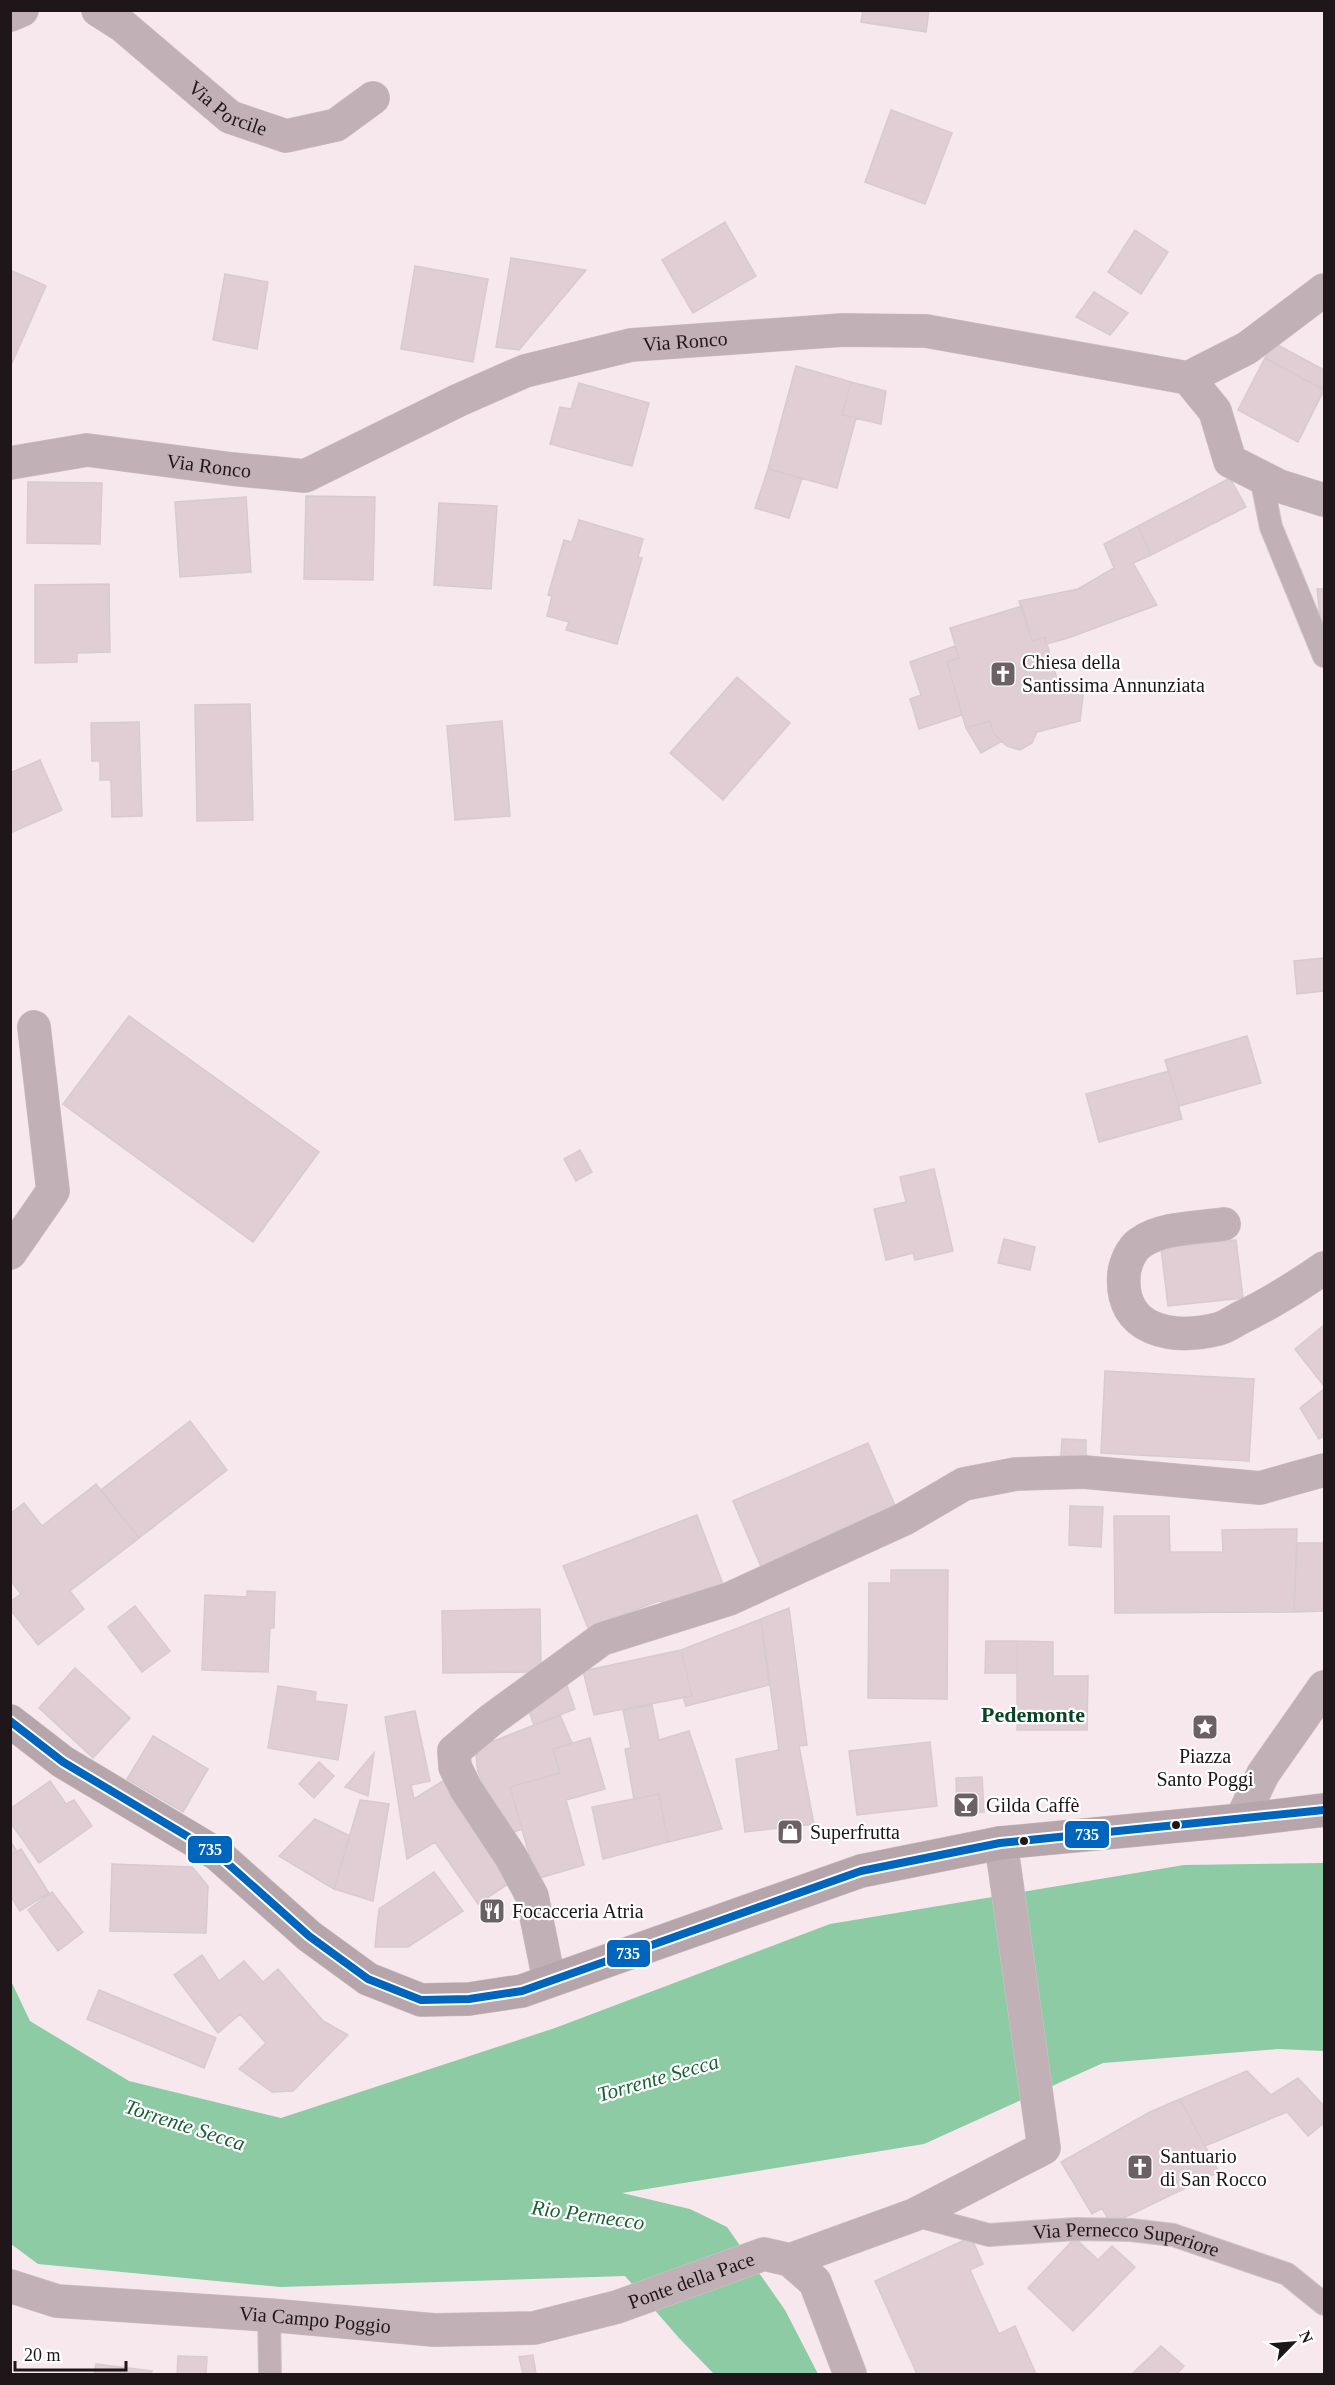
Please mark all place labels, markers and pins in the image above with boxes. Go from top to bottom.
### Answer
place label: Chiesa della Santissima Annunziata [1022,651,1205,696]
church icon: Chiesa della Santissima Annunziata [988,659,1018,689]
place icon: Piazza Santo Poggi [1190,1712,1220,1742]
place label: Piazza Santo Poggi [1156,1745,1254,1791]
bar icon: Gilda Caffè [951,1790,981,1820]
place label: Gilda Caffè [986,1794,1080,1816]
shop icon: Superfrutta [775,1817,805,1847]
unlabelled marker [1170,1819,1182,1831]
place label: Superfrutta [810,1821,900,1844]
unlabelled marker [1018,1835,1030,1847]
restaurant icon: Focacceria Atria [477,1896,507,1926]
place label: Focacceria Atria [512,1900,644,1922]
place label: Santuario di San Rocco [1160,2145,1267,2190]
church icon: Santuario di San Rocco [1125,2152,1155,2182]

